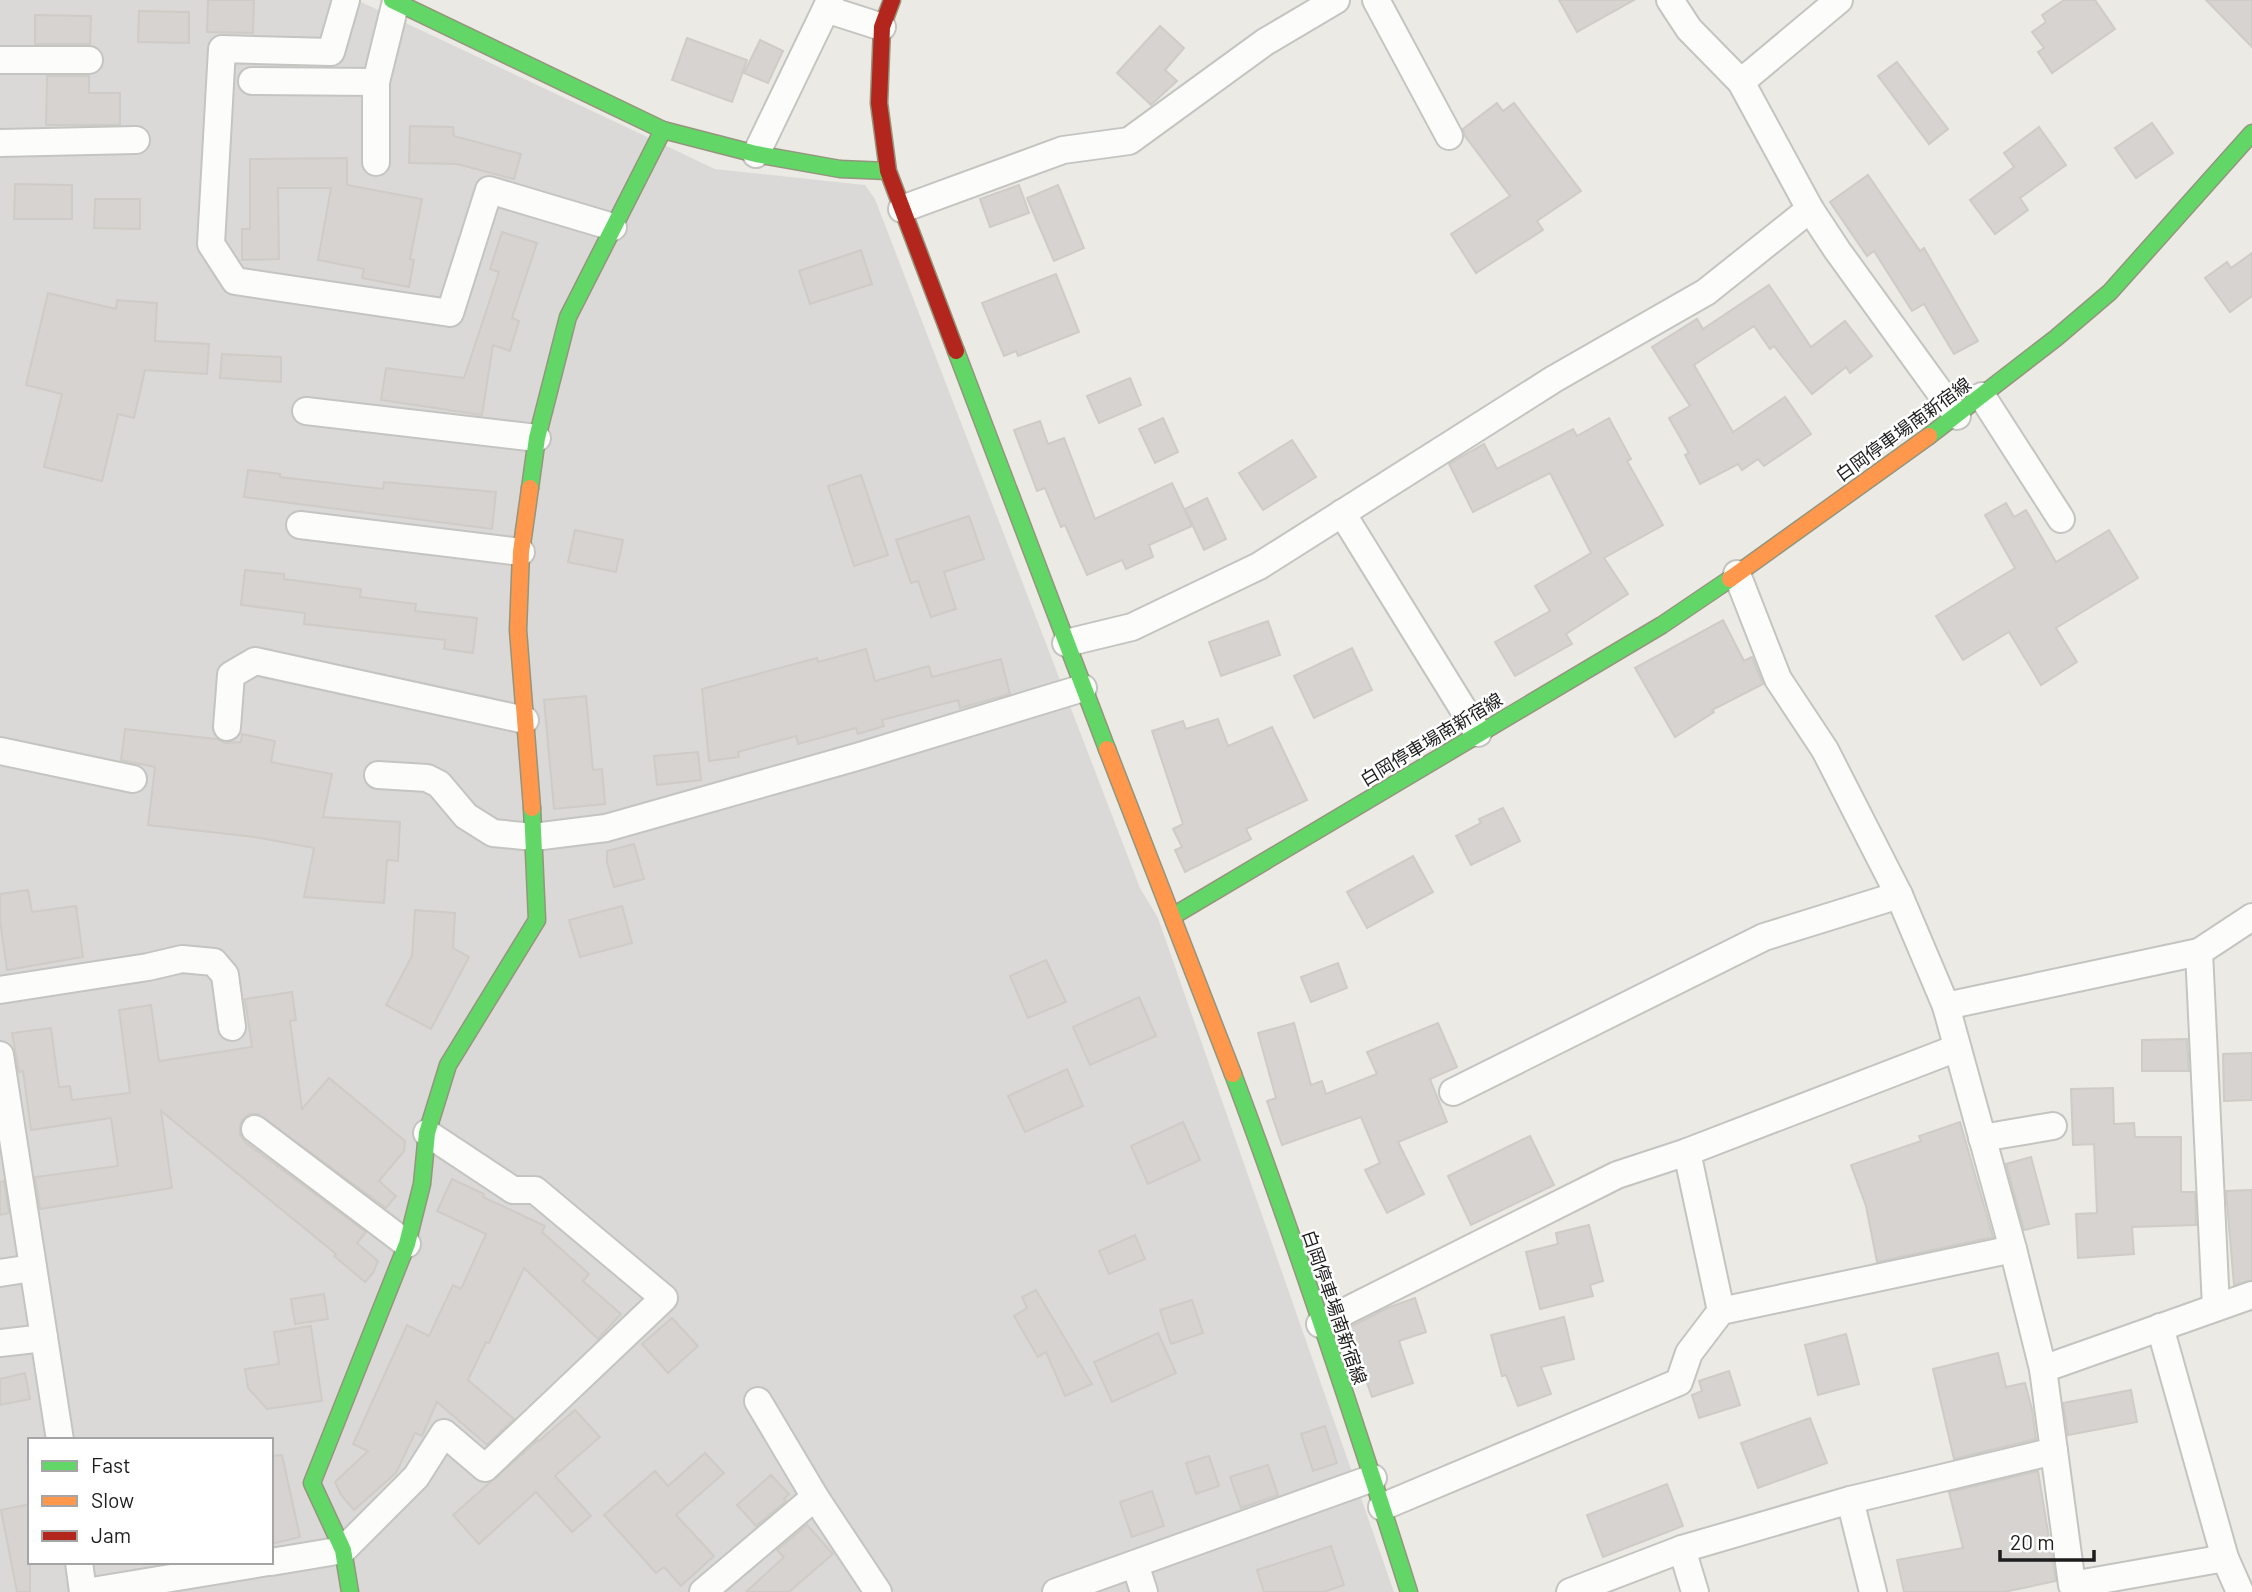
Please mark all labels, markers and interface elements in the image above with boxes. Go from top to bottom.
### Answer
street label: 白岡停車場南新宿線 [1831,372,1975,486]
street label: 白岡停車場南新宿線 [1356,688,1506,790]
street label: 白岡停車場南新宿線 [1298,1227,1372,1387]
legend [28,1438,273,1564]
text: Fast [91,1452,131,1477]
text: Slow [91,1487,134,1512]
scale bar [2000,1518,2094,1562]
text: Jam [91,1522,131,1547]
text: 20 m [2010,1529,2055,1554]

